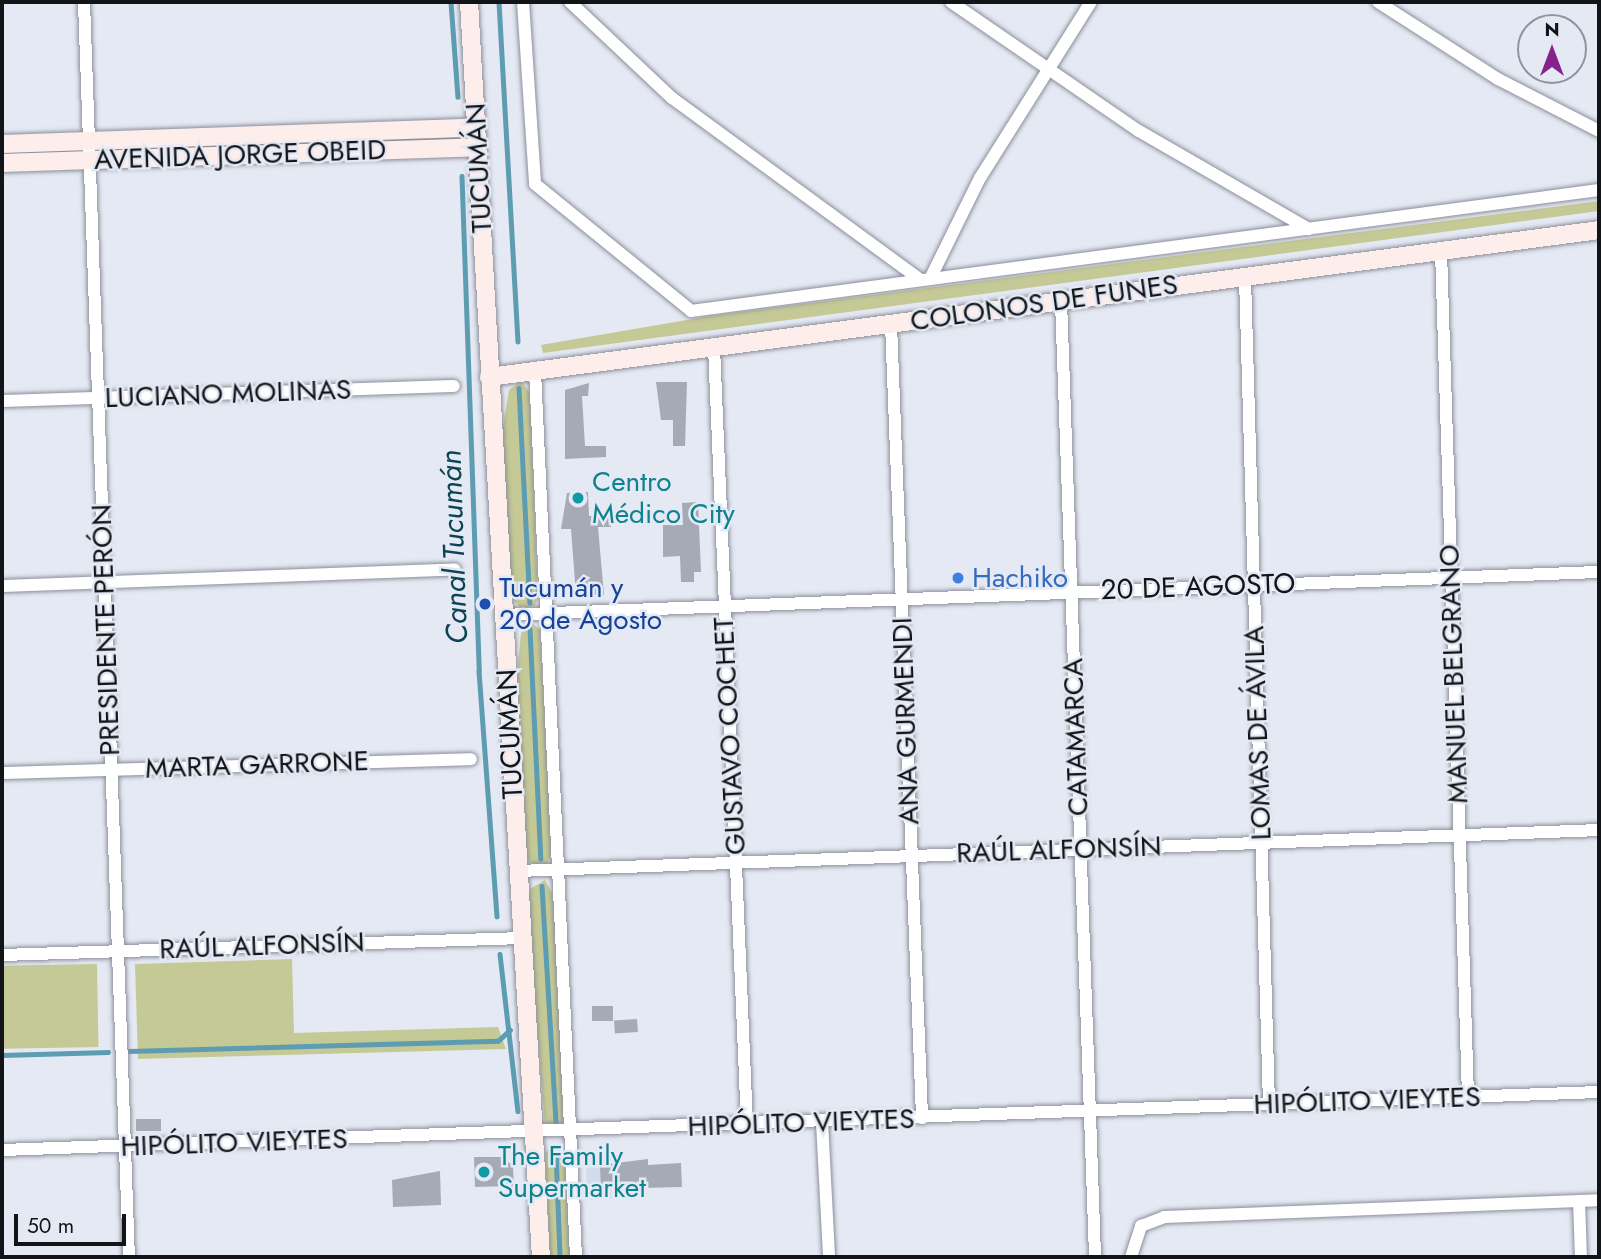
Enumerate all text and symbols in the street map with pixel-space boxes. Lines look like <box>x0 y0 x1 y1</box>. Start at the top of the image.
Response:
north arrow <box>1517 14 1587 84</box>
text: N <box>1544 16 1560 43</box>
street label: TUCUMÁN <box>459 102 499 234</box>
street label: AVENIDA JORGE OBEID <box>93 133 387 177</box>
street label: COLONOS DE FUNES <box>908 268 1180 338</box>
street label: LUCIANO MOLINAS <box>104 373 352 415</box>
water label: Canal Tucumán <box>433 449 475 645</box>
place label: Centro Médico City <box>592 465 735 531</box>
marker: Centro Médico City <box>570 490 586 506</box>
street label: PRESIDENTE PERÓN <box>85 504 127 756</box>
street label: MANUEL BELGRANO <box>1433 544 1475 804</box>
place label: Hachiko <box>972 561 1068 595</box>
street label: 20 DE AGOSTO <box>1100 567 1296 607</box>
marker: Hachiko <box>950 570 966 586</box>
place label: Tucumán y 20 de Agosto <box>499 571 662 637</box>
marker: Tucumán y 20 de Agosto <box>477 596 493 612</box>
street label: GUSTAVO COCHET <box>707 616 753 856</box>
street label: ANA GURMENDI <box>886 617 926 825</box>
street label: LOMAS DE ÁVILA <box>1237 625 1279 841</box>
street label: CATAMARCA <box>1056 657 1096 817</box>
street label: TUCUMÁN <box>490 668 530 800</box>
street label: MARTA GARRONE <box>145 744 369 786</box>
street label: RAÚL ALFONSÍN <box>956 830 1162 870</box>
street label: RAÚL ALFONSÍN <box>159 926 365 966</box>
street label: HIPÓLITO VIEYTES <box>1253 1080 1481 1122</box>
street label: HIPÓLITO VIEYTES <box>687 1102 915 1144</box>
street label: HIPÓLITO VIEYTES <box>120 1122 348 1164</box>
place label: The Family Supermarket <box>498 1139 646 1205</box>
marker: The Family Supermarket <box>476 1164 492 1180</box>
scale bar <box>18 1200 130 1244</box>
text: 50 m <box>27 1211 74 1241</box>

